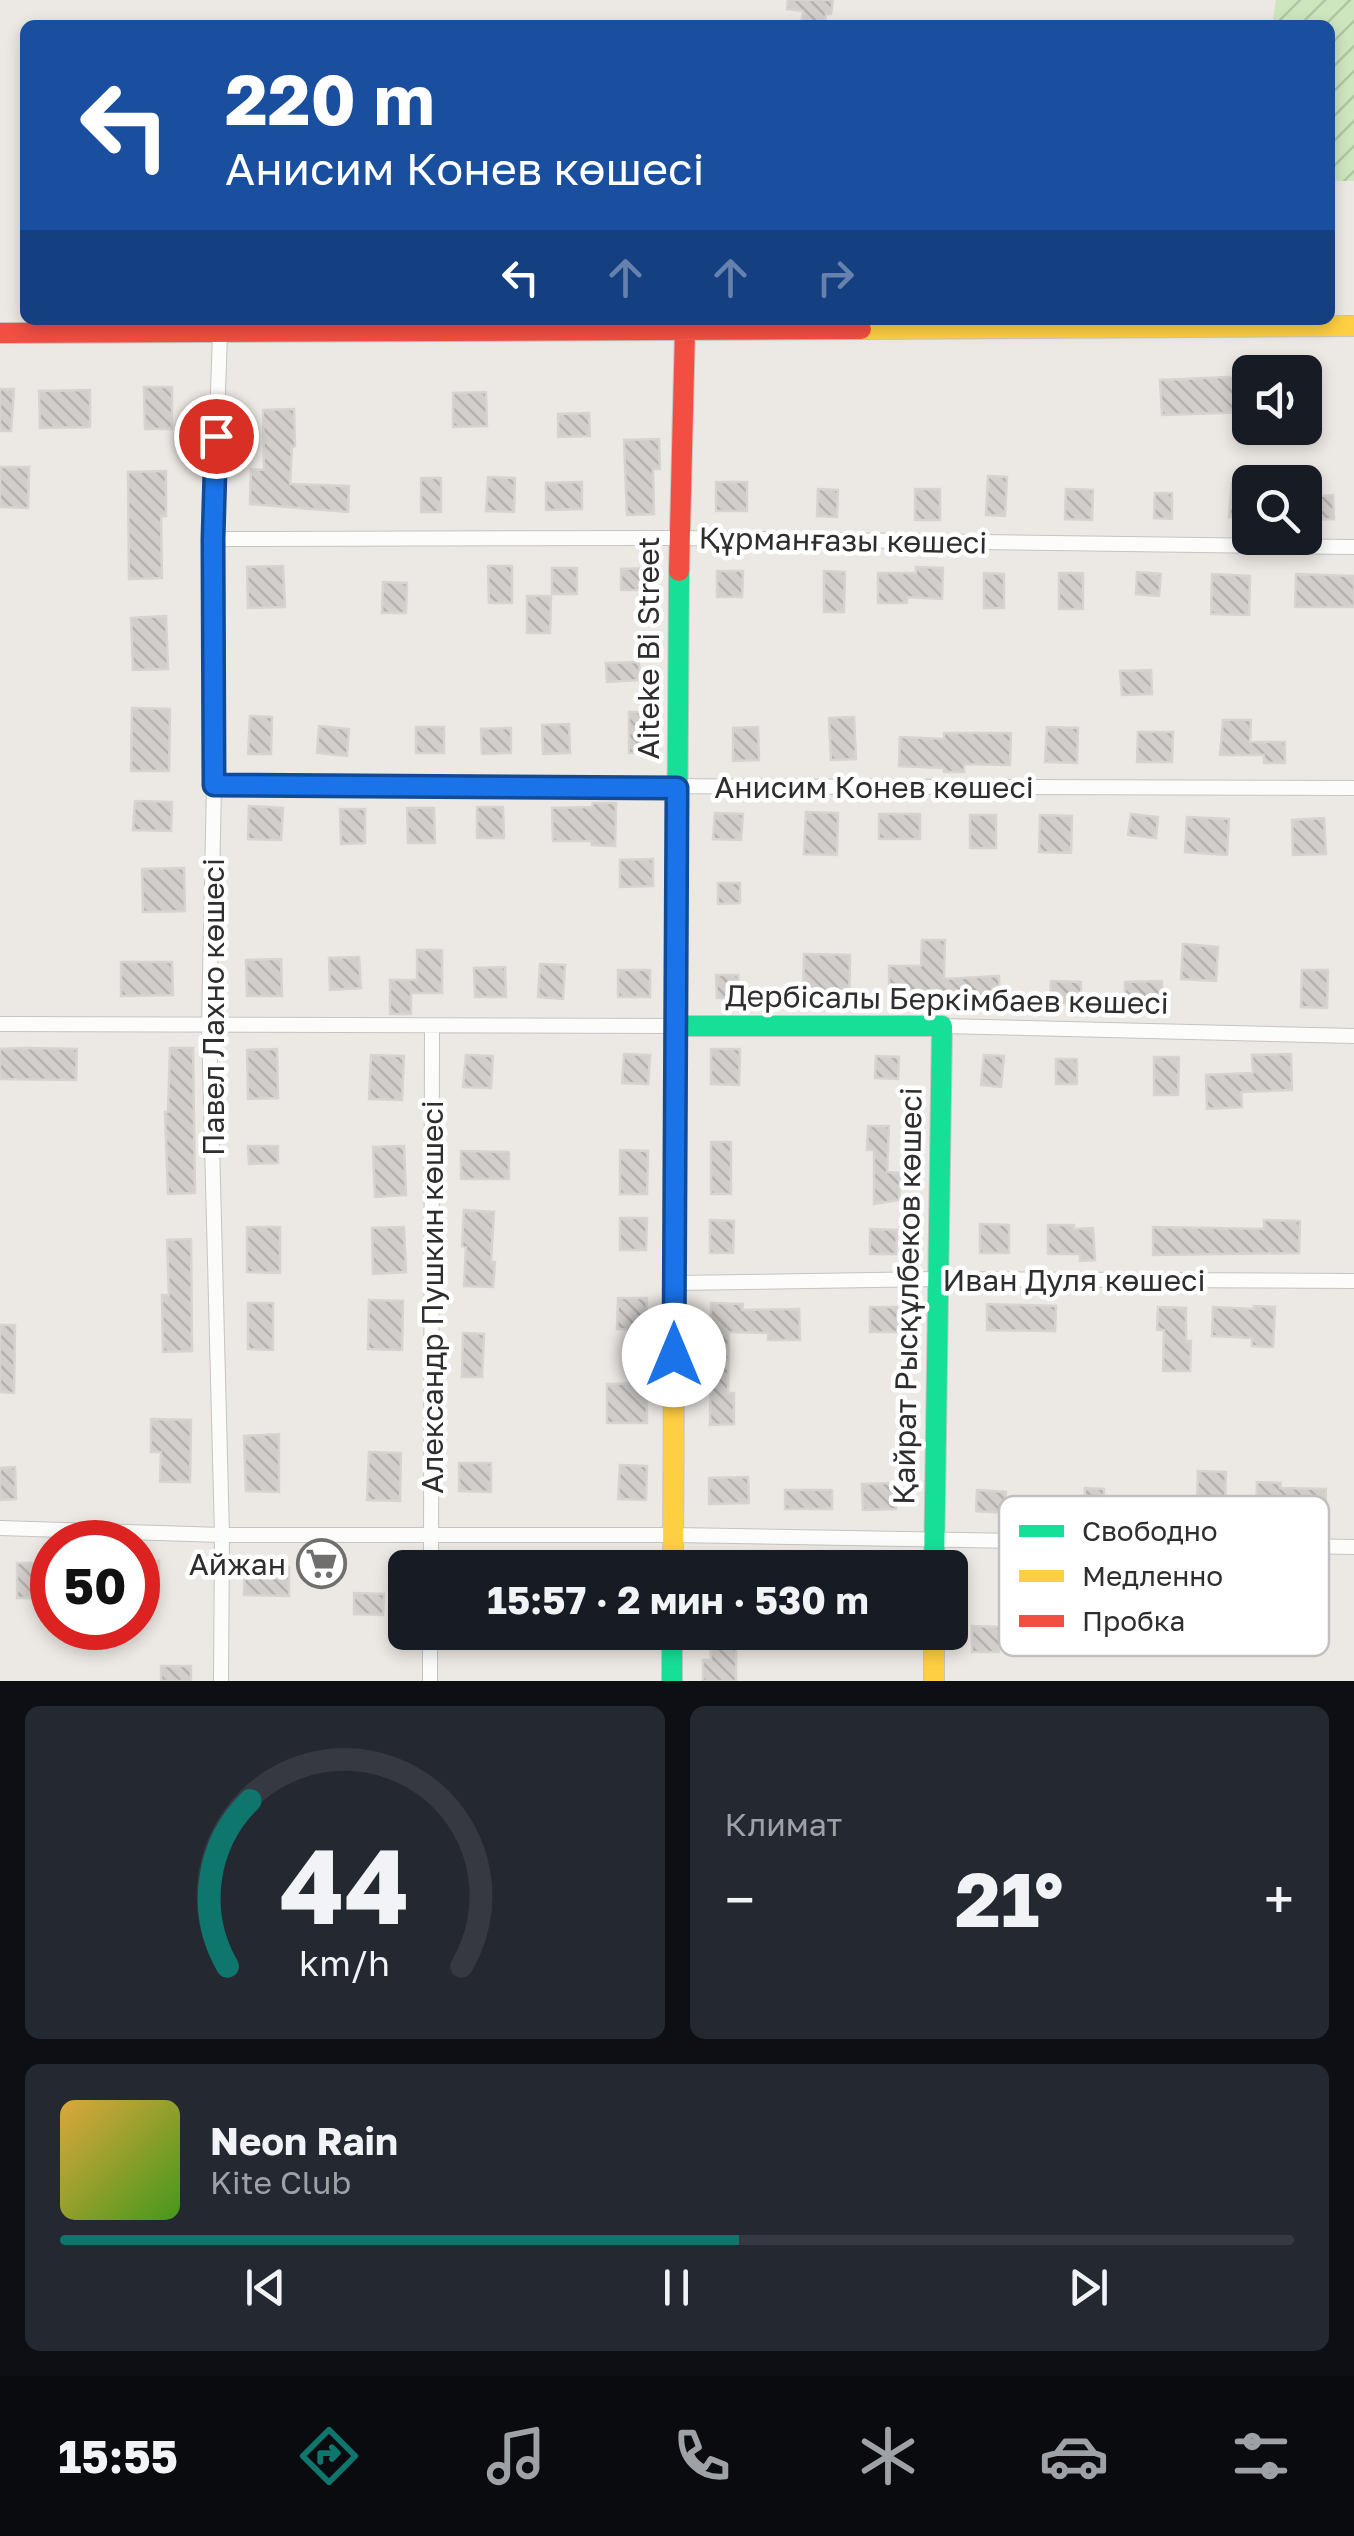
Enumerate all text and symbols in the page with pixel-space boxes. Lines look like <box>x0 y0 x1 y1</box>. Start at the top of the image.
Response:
text: 220 m <box>225 56 435 140</box>
icon: left <box>60 60 190 190</box>
text: Анисим Конев көшесі <box>225 141 705 195</box>
icon: left <box>493 250 548 305</box>
icon: ahead <box>598 250 653 305</box>
icon: ahead <box>703 250 758 305</box>
icon: right <box>808 250 863 305</box>
map controls <box>1232 355 1322 555</box>
button: sound <box>1232 355 1322 445</box>
pin <box>174 394 259 479</box>
icon: arrive <box>189 409 244 464</box>
button: search <box>1232 465 1322 555</box>
street label: Құрманғазы көшесі <box>698 519 988 561</box>
street label: Aiteke Bi Street <box>630 536 666 760</box>
street label: Анисим Конев көшесі <box>714 769 1034 805</box>
street label: Павел Лахно көшесі <box>195 858 231 1156</box>
street label: Дербісалы Беркімбаев көшесі <box>725 977 1169 1021</box>
street label: Қайрат Рысқұлбеков көшесі <box>885 1087 929 1505</box>
street label: Александр Пушкин көшесі <box>414 1100 450 1494</box>
street label: Иван Дуля көшесі <box>943 1262 1205 1298</box>
position arrow <box>622 1303 726 1407</box>
legend <box>999 1496 1329 1656</box>
text: Свободно <box>1082 1514 1218 1547</box>
speed limit sign: 50 <box>30 1520 160 1650</box>
supermarket icon: Айжан <box>295 1538 347 1590</box>
place label: Айжан <box>189 1546 286 1582</box>
text: Медленно <box>1082 1559 1223 1592</box>
text: 15:57 · 2 мин · 530 m <box>487 1577 869 1622</box>
text: Пробка <box>1082 1604 1185 1637</box>
text: Климат <box>725 1805 842 1843</box>
text: 44 <box>280 1822 410 1947</box>
text: 21° <box>955 1853 1064 1944</box>
text: − <box>725 1866 755 1932</box>
text: + <box>1264 1866 1294 1932</box>
text: km/h <box>299 1941 390 1984</box>
text: Neon Rain <box>210 2118 398 2163</box>
text: Kite Club <box>210 2163 351 2201</box>
icon: previous <box>238 2260 293 2315</box>
icon: pause <box>649 2260 704 2315</box>
icon: next <box>1061 2260 1116 2315</box>
icon: directions <box>294 2421 364 2491</box>
icon: music <box>481 2421 551 2491</box>
icon: phone <box>667 2421 737 2491</box>
icon: climate <box>853 2421 923 2491</box>
icon: car <box>1039 2421 1109 2491</box>
icon: filters <box>1226 2421 1296 2491</box>
text: 15:55 <box>58 2429 178 2483</box>

